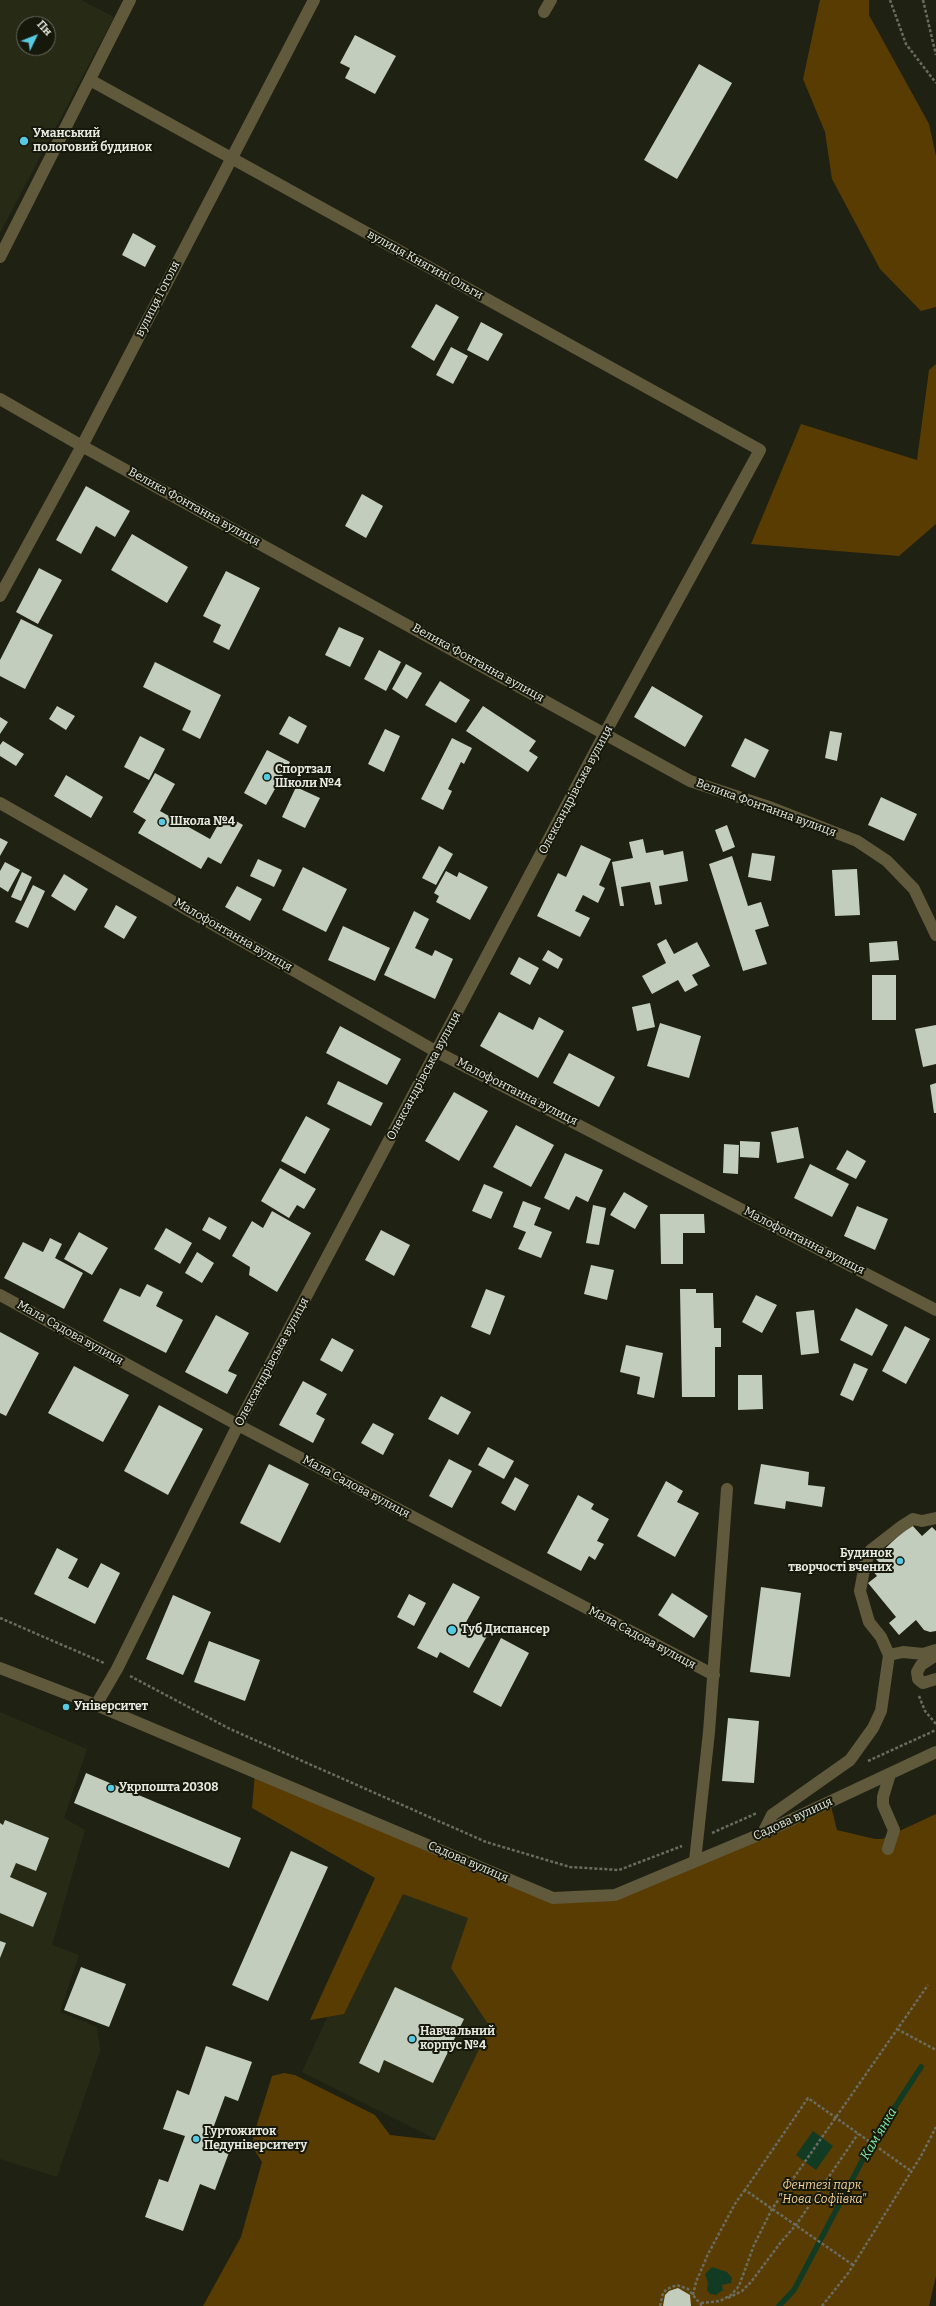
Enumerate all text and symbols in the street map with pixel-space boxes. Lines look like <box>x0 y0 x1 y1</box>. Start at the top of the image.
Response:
north arrow <box>16 16 56 56</box>
text: Пн <box>34 18 55 38</box>
place label: Уманський пологовий будинок <box>33 127 152 155</box>
marker: Уманський пологовий будинок <box>18 135 30 147</box>
street label: вулиця Княгині Ольги <box>365 227 485 303</box>
street label: вулиця Гоголя <box>133 259 183 339</box>
street label: Велика Фонтанна вулиця <box>126 465 262 549</box>
street label: Велика Фонтанна вулиця <box>410 621 546 705</box>
street label: Олександрівська вулиця <box>536 723 616 857</box>
place label: Спортзал Школи №4 <box>275 763 342 791</box>
marker: Спортзал Школи №4 <box>262 772 272 782</box>
street label: Велика Фонтанна вулиця <box>694 776 838 840</box>
place label: Школа №4 <box>170 815 235 829</box>
marker: Школа №4 <box>157 817 167 827</box>
street label: Малофонтанна вулиця <box>171 895 295 975</box>
street label: Олександрівська вулиця <box>384 1009 464 1143</box>
street label: Малофонтанна вулиця <box>454 1055 580 1129</box>
street label: Малофонтанна вулиця <box>741 1204 867 1278</box>
street label: Олександрівська вулиця <box>232 1295 312 1429</box>
street label: Мала Садова вулиця <box>14 1298 126 1368</box>
street label: Мала Садова вулиця <box>300 1453 412 1521</box>
place label: Будинок творчості вчених <box>788 1547 892 1575</box>
marker: Будинок творчості вчених <box>895 1556 905 1566</box>
street label: Мала Садова вулиця <box>586 1604 698 1672</box>
place label: Туб Диспансер <box>461 1623 550 1637</box>
marker: Туб Диспансер <box>446 1624 458 1636</box>
place label: Університет <box>74 1700 148 1714</box>
marker: Університет <box>61 1702 71 1712</box>
place label: Укрпошта 20308 <box>119 1781 219 1795</box>
marker: Укрпошта 20308 <box>106 1783 116 1793</box>
street label: Садова вулиця <box>751 1794 835 1844</box>
street label: Садова вулиця <box>426 1839 510 1885</box>
place label: Навчальний корпус №4 <box>420 2025 495 2053</box>
marker: Навчальний корпус №4 <box>407 2034 417 2044</box>
water label: Кам'янка <box>857 2105 901 2163</box>
place label: Гуртожиток Педуніверситету <box>204 2125 307 2153</box>
marker: Гуртожиток Педуніверситету <box>191 2134 201 2144</box>
park label: Фентезі парк "Нова Софіївка" <box>778 2179 866 2207</box>

